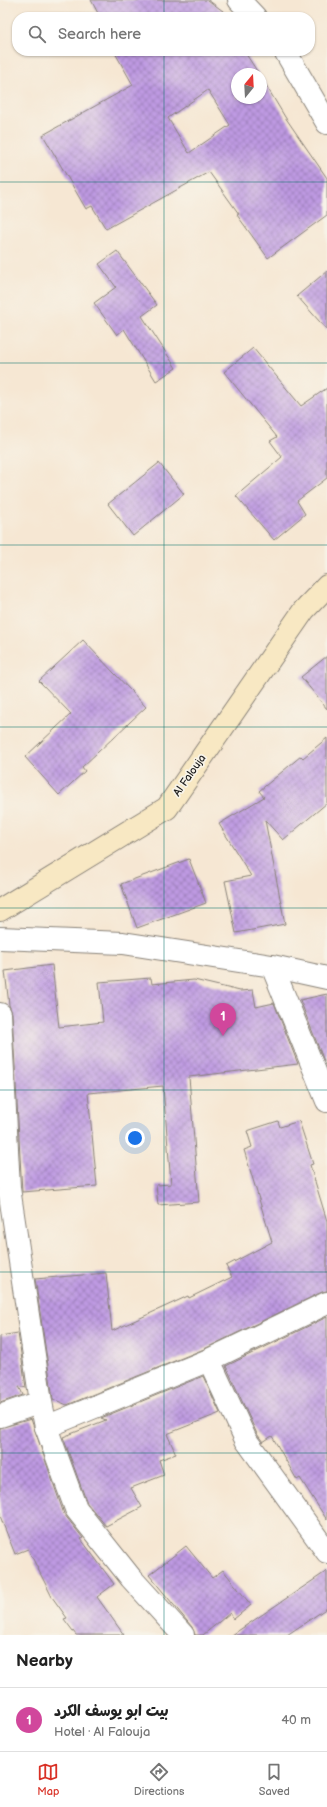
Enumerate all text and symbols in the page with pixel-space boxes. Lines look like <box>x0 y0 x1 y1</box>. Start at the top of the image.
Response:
search box <box>12 12 315 56</box>
icon: search <box>26 23 48 45</box>
text: Search here <box>58 25 141 44</box>
north arrow <box>231 68 267 104</box>
street label: Al Falouja <box>170 752 209 799</box>
pin: 1 <box>210 1003 236 1036</box>
your location <box>125 1128 145 1148</box>
text: Nearby <box>16 1651 73 1671</box>
text: بيت ابو يوسف الكرد <box>54 1702 169 1721</box>
text: 1 <box>26 1712 32 1728</box>
text: 40 m <box>281 1712 311 1728</box>
text: Hotel · Al Falouja <box>54 1724 150 1740</box>
tab: Map <box>37 1761 59 1798</box>
tab: Directions <box>134 1761 184 1798</box>
tab: Saved <box>259 1761 290 1798</box>

